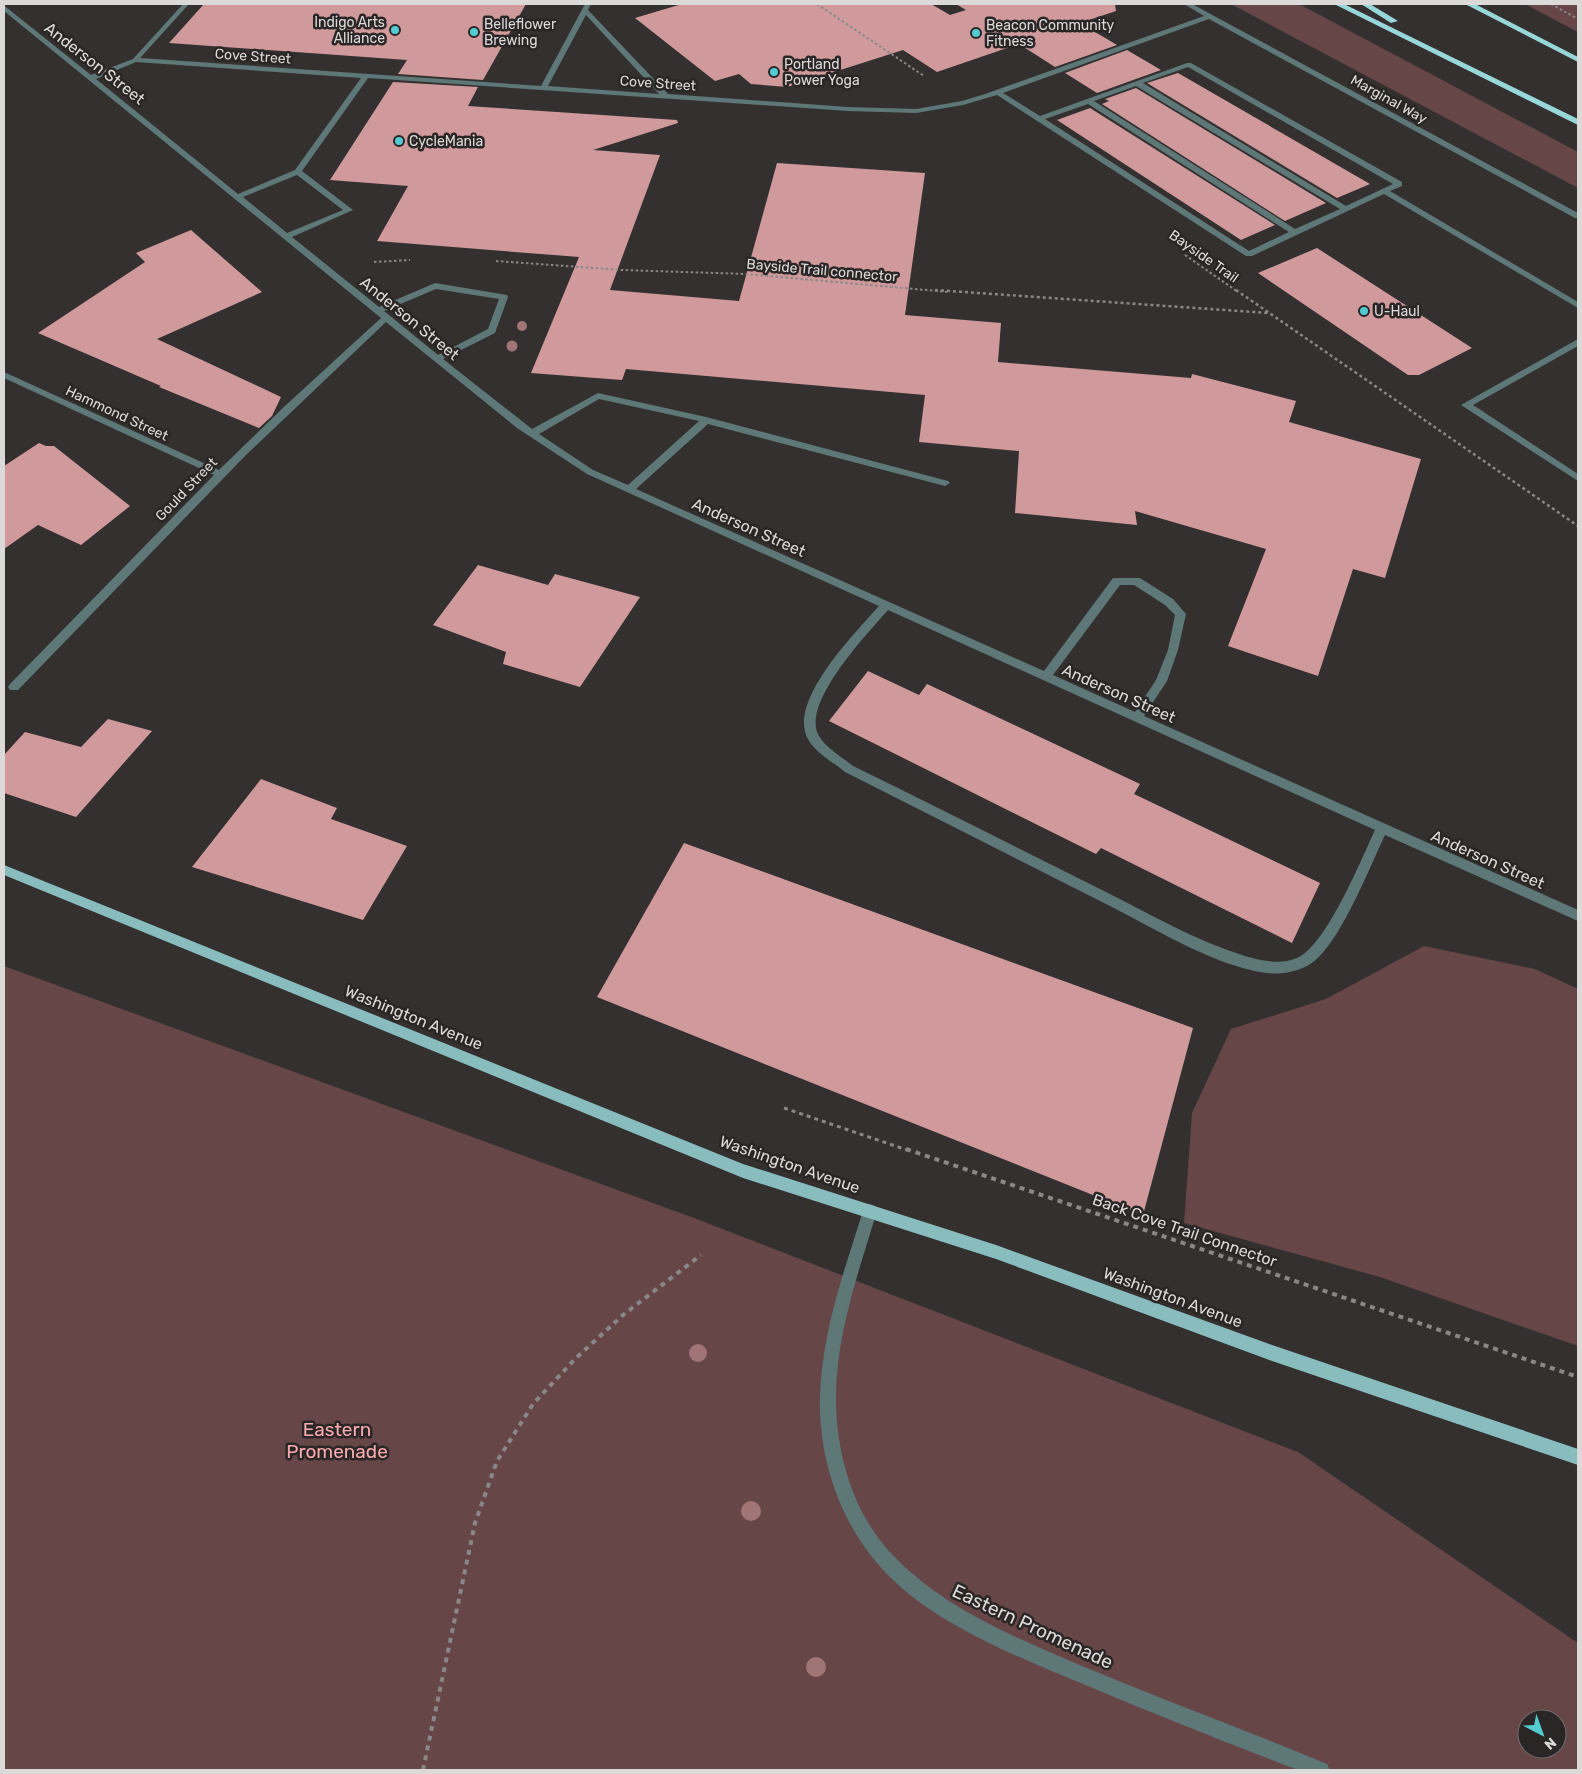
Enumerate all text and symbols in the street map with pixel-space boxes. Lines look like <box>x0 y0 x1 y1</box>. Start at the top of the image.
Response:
place label: Indigo Arts Alliance <box>314 14 385 47</box>
place label: Belleflower Brewing <box>484 16 557 49</box>
place label: Beacon Community Fitness <box>986 17 1115 50</box>
street label: Anderson Street <box>41 18 149 108</box>
marker: Indigo Arts Alliance <box>389 24 401 36</box>
marker: Belleflower Brewing <box>468 26 480 38</box>
marker: Beacon Community Fitness <box>970 27 982 39</box>
street label: Cove Street <box>214 45 292 68</box>
place label: Portland Power Yoga <box>784 56 860 89</box>
marker: Portland Power Yoga <box>768 66 780 78</box>
street label: Marginal Way <box>1348 71 1430 128</box>
street label: Cove Street <box>619 72 697 95</box>
place label: CycleMania <box>409 133 483 150</box>
marker: CycleMania <box>393 135 405 147</box>
street label: Bayside Trail <box>1166 226 1242 287</box>
street label: Bayside Trail connector <box>746 255 899 286</box>
street label: Anderson Street <box>356 273 463 364</box>
place label: U-Haul <box>1374 303 1420 320</box>
marker: U-Haul <box>1358 305 1370 317</box>
street label: Hammond Street <box>63 382 171 445</box>
street label: Gould Street <box>152 454 221 525</box>
street label: Anderson Street <box>689 494 808 561</box>
street label: Anderson Street <box>1059 660 1178 727</box>
street label: Anderson Street <box>1428 826 1547 893</box>
street label: Washington Avenue <box>342 981 486 1054</box>
street label: Washington Avenue <box>717 1132 862 1197</box>
street label: Back Cove Trail Connector <box>1090 1190 1280 1271</box>
street label: Washington Avenue <box>1101 1263 1245 1332</box>
park label: Eastern Promenade <box>286 1418 388 1463</box>
street label: Eastern Promenade <box>949 1579 1117 1674</box>
north arrow <box>1517 1709 1567 1759</box>
text: N <box>1541 1734 1560 1753</box>

